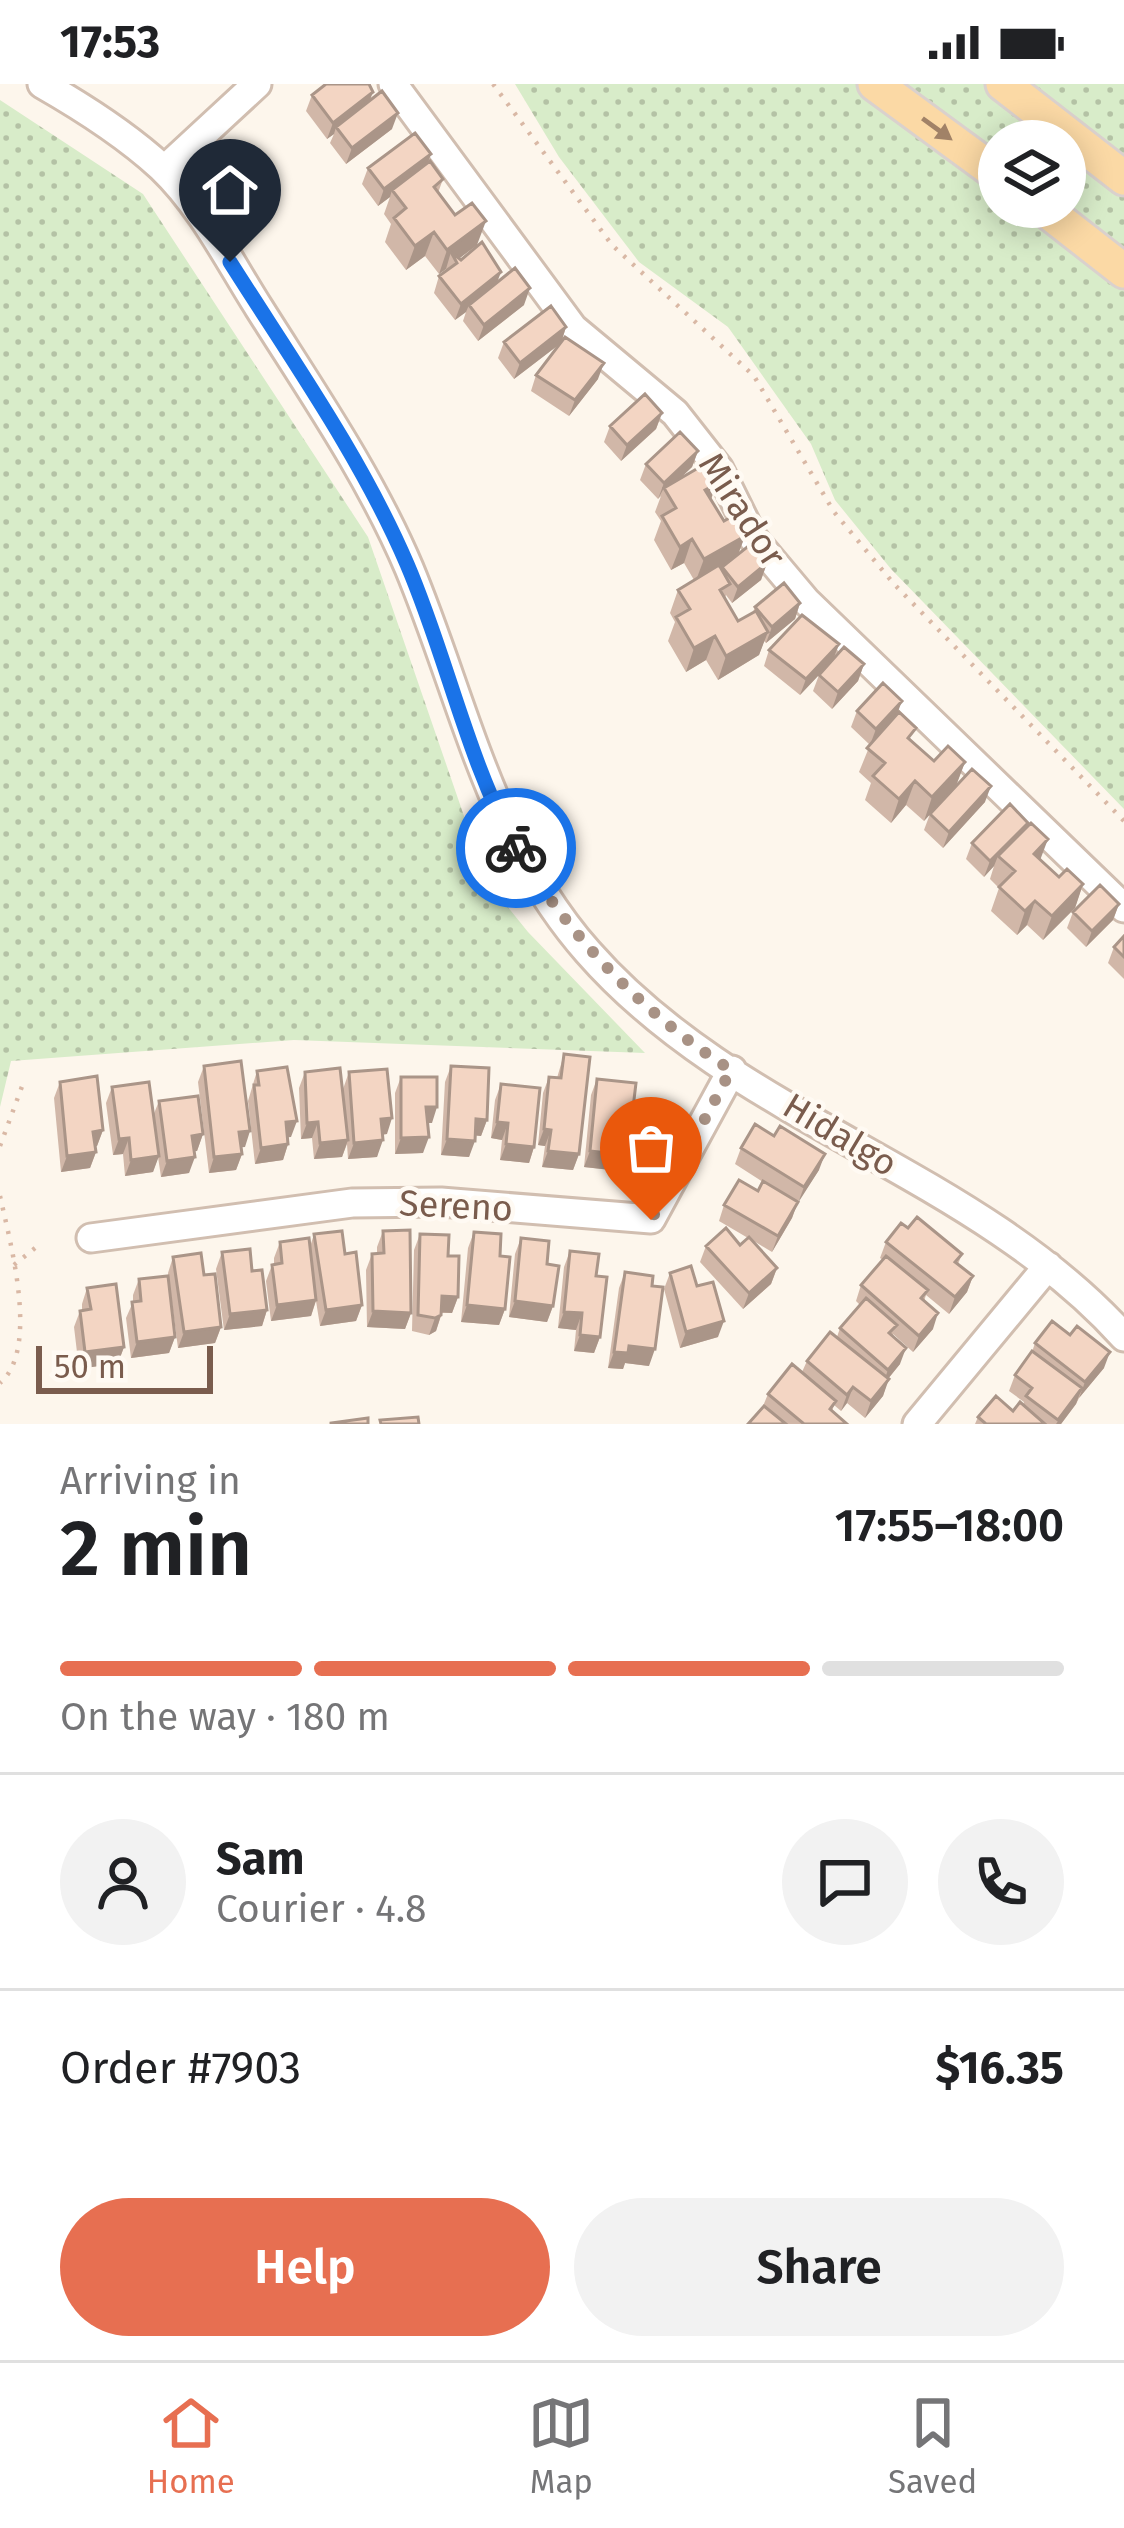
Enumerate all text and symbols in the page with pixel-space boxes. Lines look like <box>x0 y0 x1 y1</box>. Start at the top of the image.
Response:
text: 17:53 <box>60 15 160 69</box>
one-way arrow <box>921 117 953 140</box>
map controls <box>978 120 1086 228</box>
button: layers <box>978 120 1086 228</box>
pin <box>179 139 281 262</box>
icon: home <box>197 157 263 223</box>
street label: Mirador <box>689 445 795 575</box>
courier <box>456 788 576 908</box>
icon: bike <box>483 815 549 881</box>
street label: Hidalgo <box>775 1084 905 1186</box>
pin <box>600 1097 702 1220</box>
icon: bag <box>618 1115 684 1181</box>
street label: Sereno <box>398 1181 514 1231</box>
scale bar <box>36 1340 213 1393</box>
text: 50 m <box>54 1347 126 1387</box>
text: Arriving in <box>60 1458 241 1504</box>
text: 17:55–18:00 <box>835 1499 1064 1553</box>
text: 2 min <box>60 1502 252 1596</box>
text: On the way · 180 m <box>60 1694 390 1740</box>
button: person <box>60 1819 186 1945</box>
button: chat <box>782 1819 908 1945</box>
button: phone <box>938 1819 1064 1945</box>
text: Sam <box>216 1832 304 1886</box>
text: Courier · 4.8 <box>216 1886 427 1932</box>
text: Order #7903 <box>60 2041 301 2095</box>
text: $16.35 <box>936 2041 1064 2095</box>
button: Help <box>60 2198 550 2336</box>
button: Share <box>574 2198 1064 2336</box>
tab: Home <box>147 2390 235 2502</box>
tab: Map <box>528 2390 594 2502</box>
tab: Saved <box>888 2390 977 2502</box>

